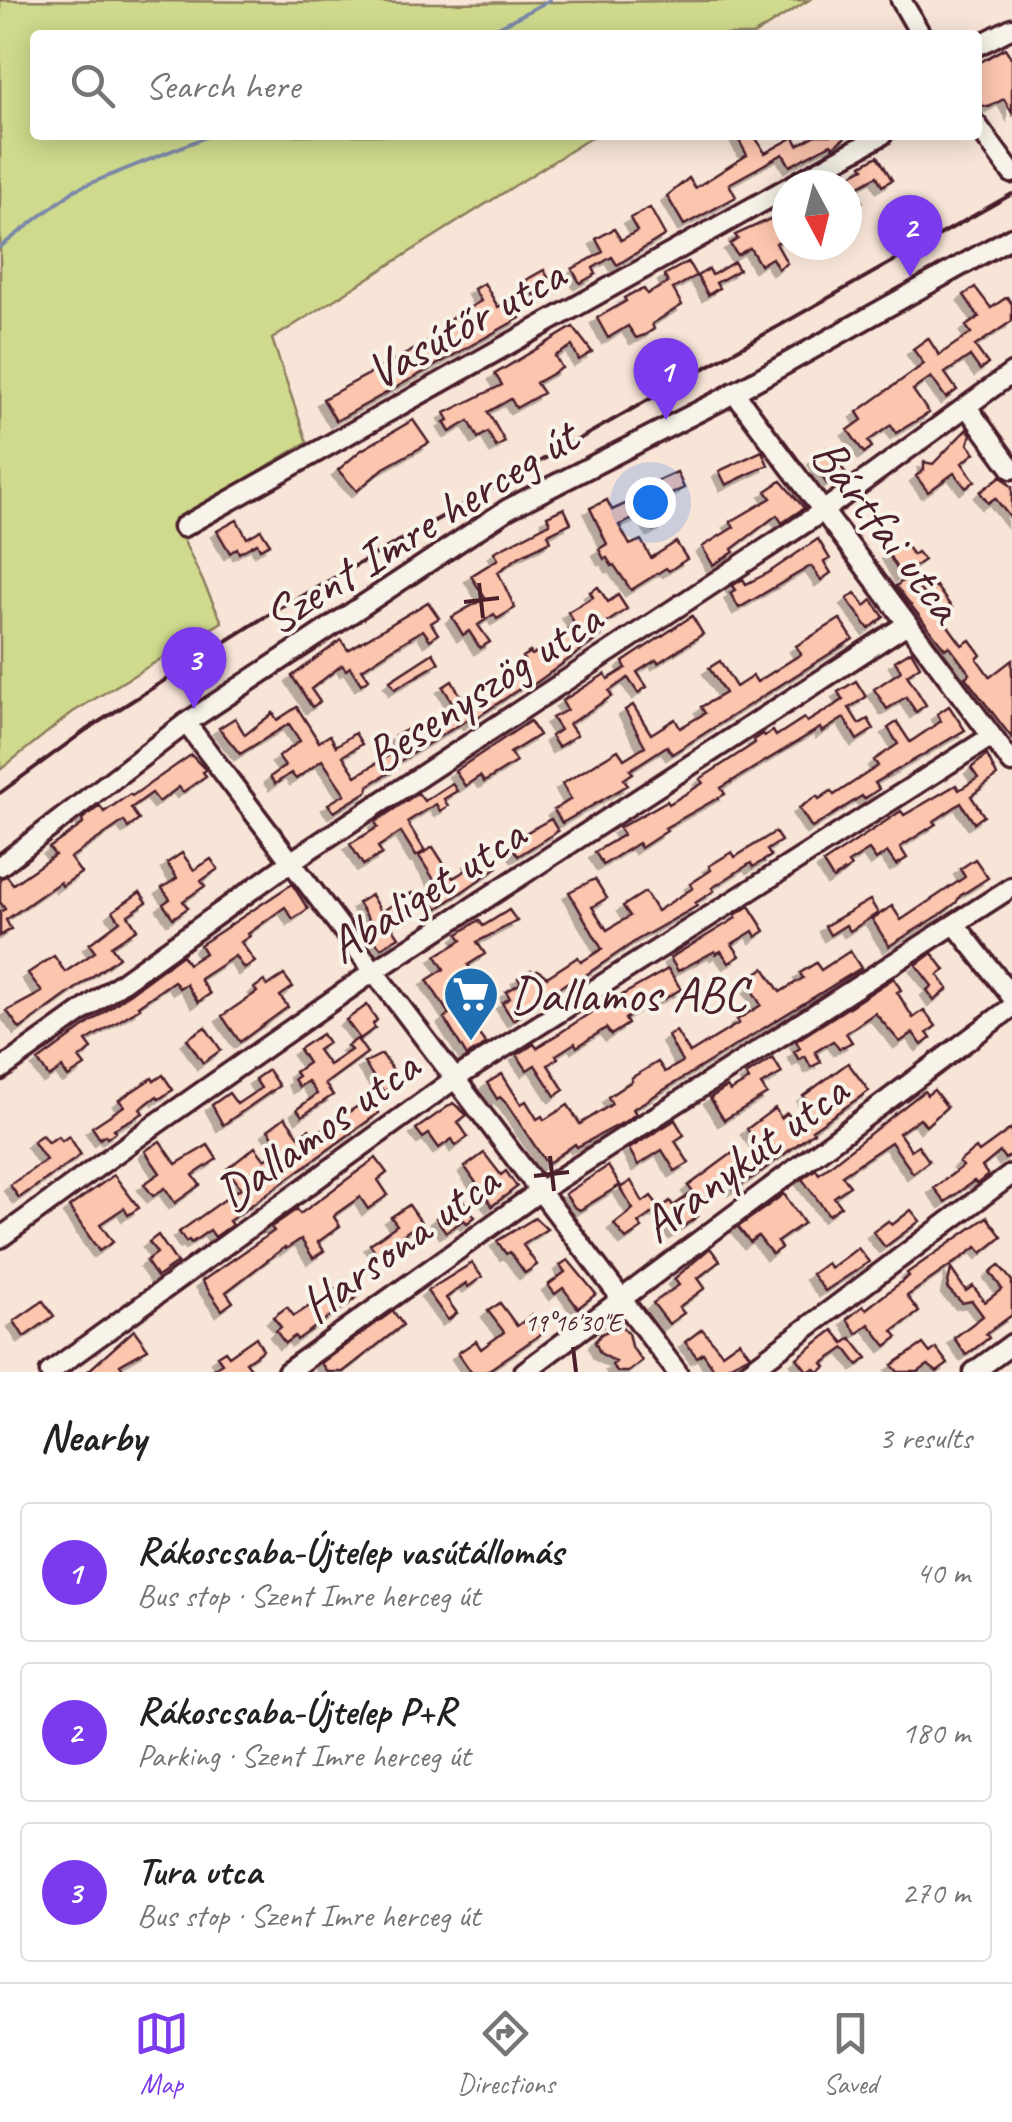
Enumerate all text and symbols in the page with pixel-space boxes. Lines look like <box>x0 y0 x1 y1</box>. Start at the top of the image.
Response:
search box <box>30 30 982 140</box>
icon: search <box>65 58 120 113</box>
text: Search here <box>145 62 300 109</box>
north arrow <box>772 170 862 260</box>
pin: 2 <box>878 194 942 277</box>
street label: Vasútőr utca <box>355 241 578 403</box>
pin: 1 <box>634 338 698 420</box>
street label: Szent Imre herceg út <box>251 403 592 649</box>
street label: Bártfai utca <box>797 425 979 637</box>
your location <box>625 477 676 528</box>
street label: Besenyszög utca <box>353 586 615 787</box>
pin: 3 <box>162 626 226 709</box>
street label: Abaliget utca <box>316 801 539 977</box>
place label: Dallamos ABC <box>510 963 753 1026</box>
supermarket icon: Dallamos ABC <box>441 964 501 1043</box>
street label: Dallamos utca <box>203 1033 433 1225</box>
street label: Aranykút utca <box>628 1058 862 1256</box>
street label: Harsona utca <box>287 1148 513 1336</box>
text: 19°16'30"E <box>525 1307 624 1339</box>
text: Nearby <box>40 1411 146 1464</box>
text: 3 results <box>878 1417 972 1458</box>
text: Rákoscsaba-Újtelep vasútállomás <box>137 1528 563 1575</box>
text: 1 <box>67 1552 82 1593</box>
text: 40 m <box>916 1552 970 1593</box>
text: Bus stop · Szent Imre herceg út <box>137 1575 480 1616</box>
text: Rákoscsaba-Újtelep P+R <box>137 1688 455 1735</box>
text: 2 <box>67 1712 82 1753</box>
text: 180 m <box>901 1712 970 1753</box>
text: Parking · Szent Imre herceg út <box>137 1735 470 1776</box>
text: Tura utca <box>137 1848 262 1895</box>
text: 3 <box>67 1872 82 1913</box>
text: 270 m <box>901 1872 970 1913</box>
text: Bus stop · Szent Imre herceg út <box>137 1895 480 1936</box>
tab: Map <box>134 2006 189 2101</box>
tab: Directions <box>457 2006 555 2101</box>
tab: Saved <box>823 2006 878 2101</box>

